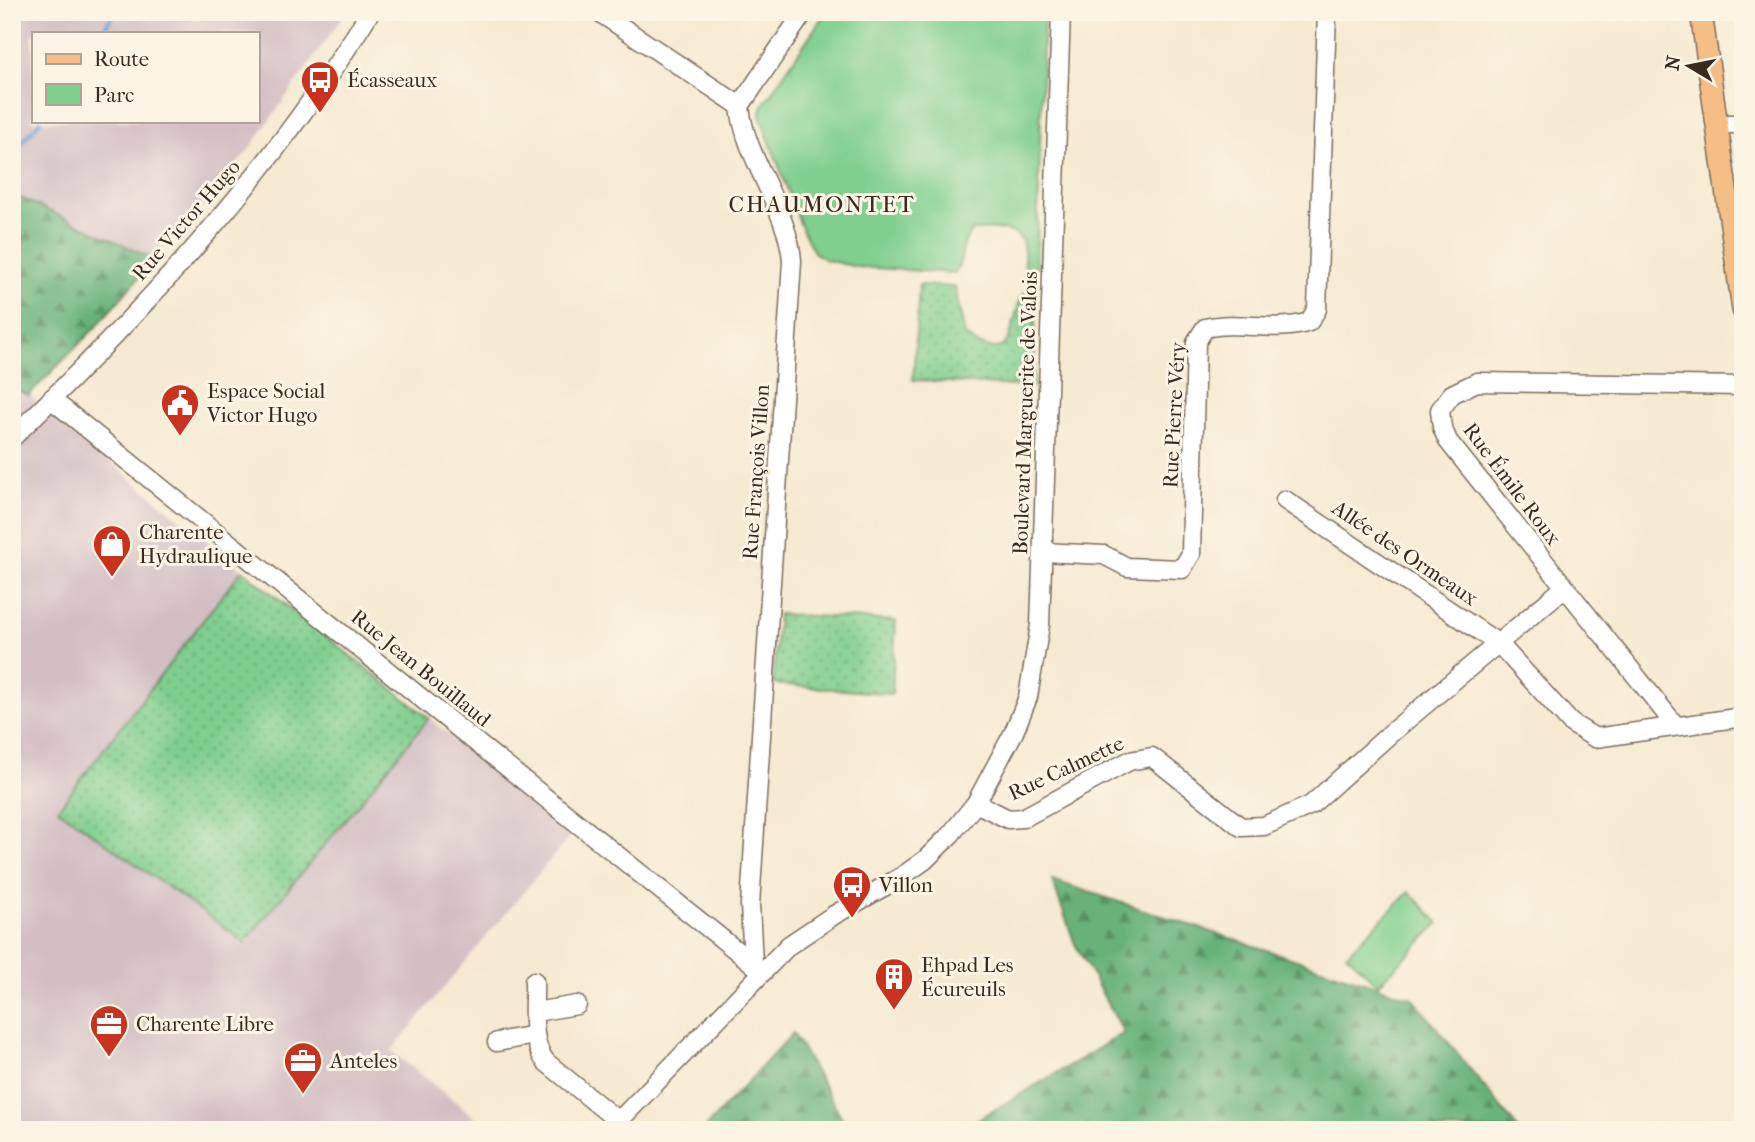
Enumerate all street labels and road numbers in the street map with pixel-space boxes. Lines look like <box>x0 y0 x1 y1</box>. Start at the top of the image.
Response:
street label: Rue Victor Hugo <box>127 155 245 285</box>
street label: Boulevard Marguerite de Valois <box>1008 270 1042 555</box>
street label: Rue Pierre Véry <box>1158 341 1190 489</box>
street label: Rue François Villon <box>738 383 774 561</box>
street label: Rue Émile Roux <box>1458 418 1566 550</box>
street label: Allée des Ormeaux <box>1327 495 1482 611</box>
street label: Rue Jean Bouillaud <box>346 604 496 732</box>
street label: Rue Calmette <box>1005 731 1127 805</box>

